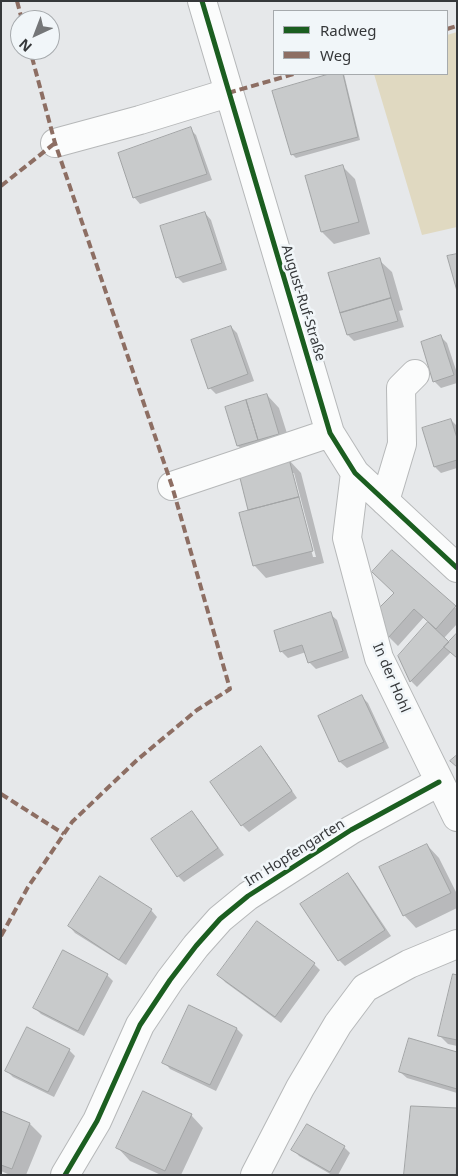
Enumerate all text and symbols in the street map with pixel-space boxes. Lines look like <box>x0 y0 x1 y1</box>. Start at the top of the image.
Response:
north arrow <box>10 10 60 60</box>
legend <box>273 10 448 75</box>
text: Radweg <box>320 20 376 40</box>
text: N <box>14 35 36 56</box>
text: Weg <box>320 45 351 65</box>
street label: August-Ruf-Straße <box>277 243 329 363</box>
street label: In der Hohl <box>369 641 413 715</box>
street label: Im Hopfengarten <box>242 816 348 890</box>

